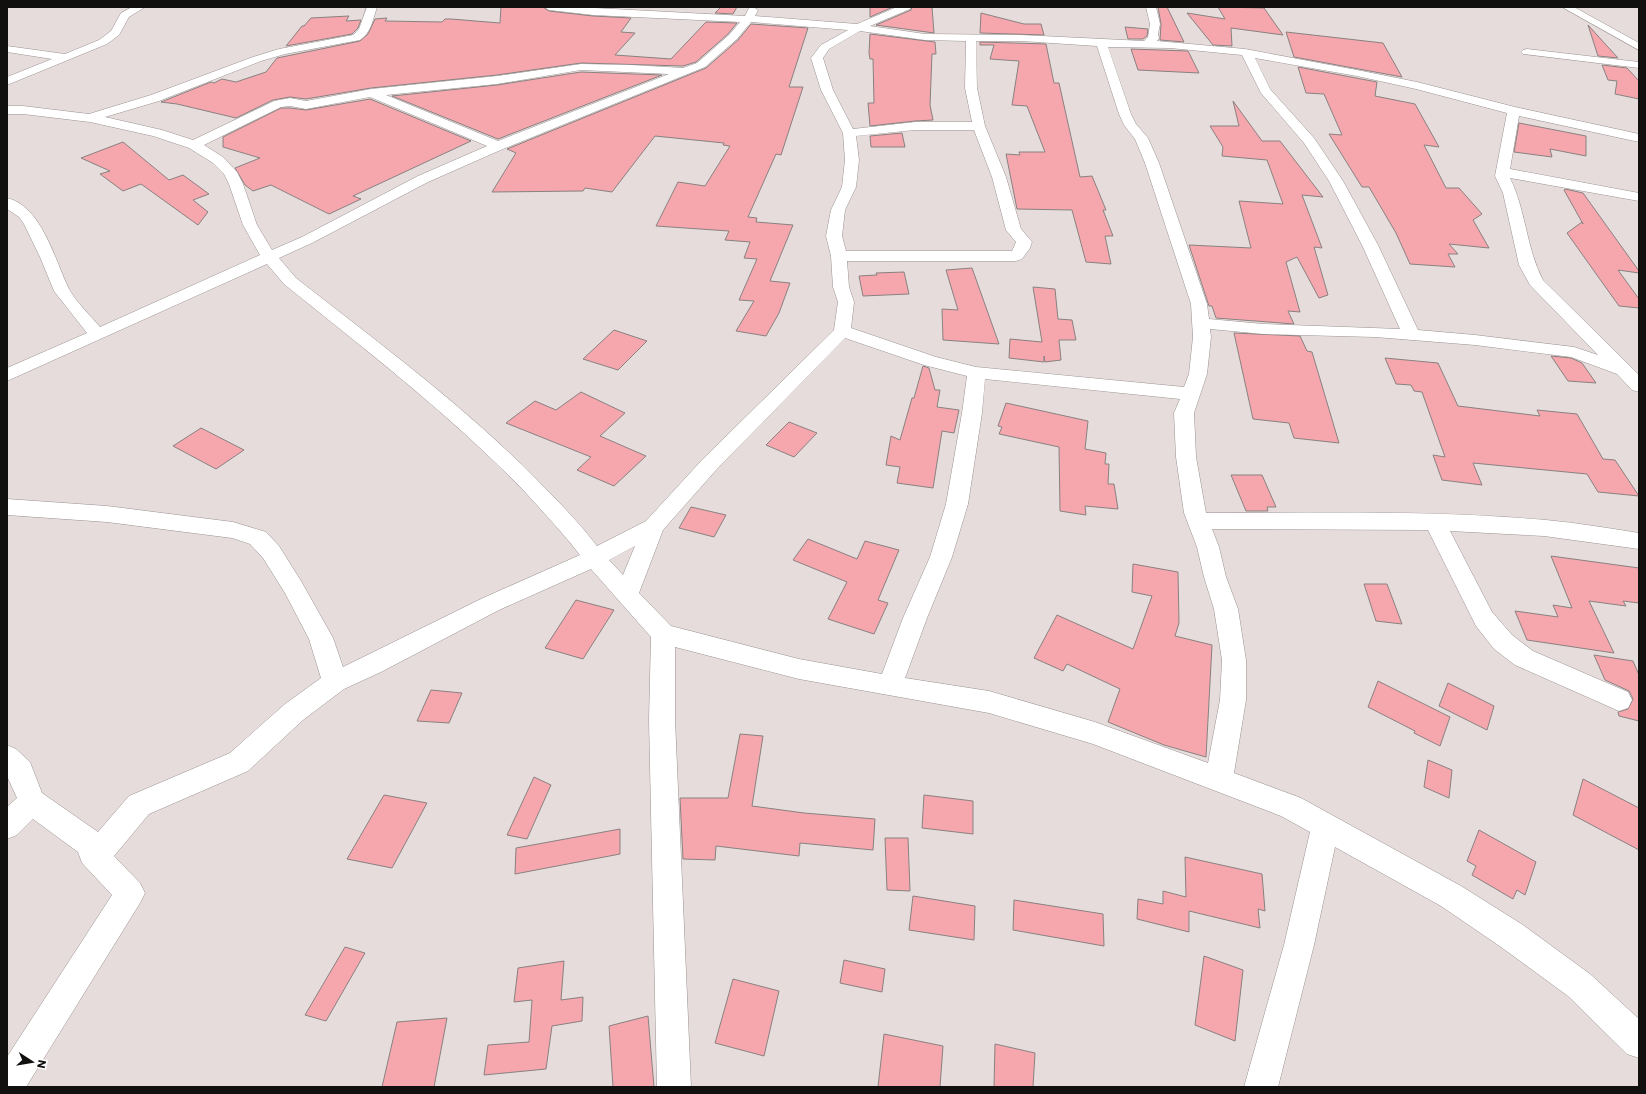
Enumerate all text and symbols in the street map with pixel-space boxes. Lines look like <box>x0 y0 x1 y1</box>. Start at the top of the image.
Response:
north arrow <box>12 1042 52 1082</box>
text: N <box>33 1058 50 1070</box>

